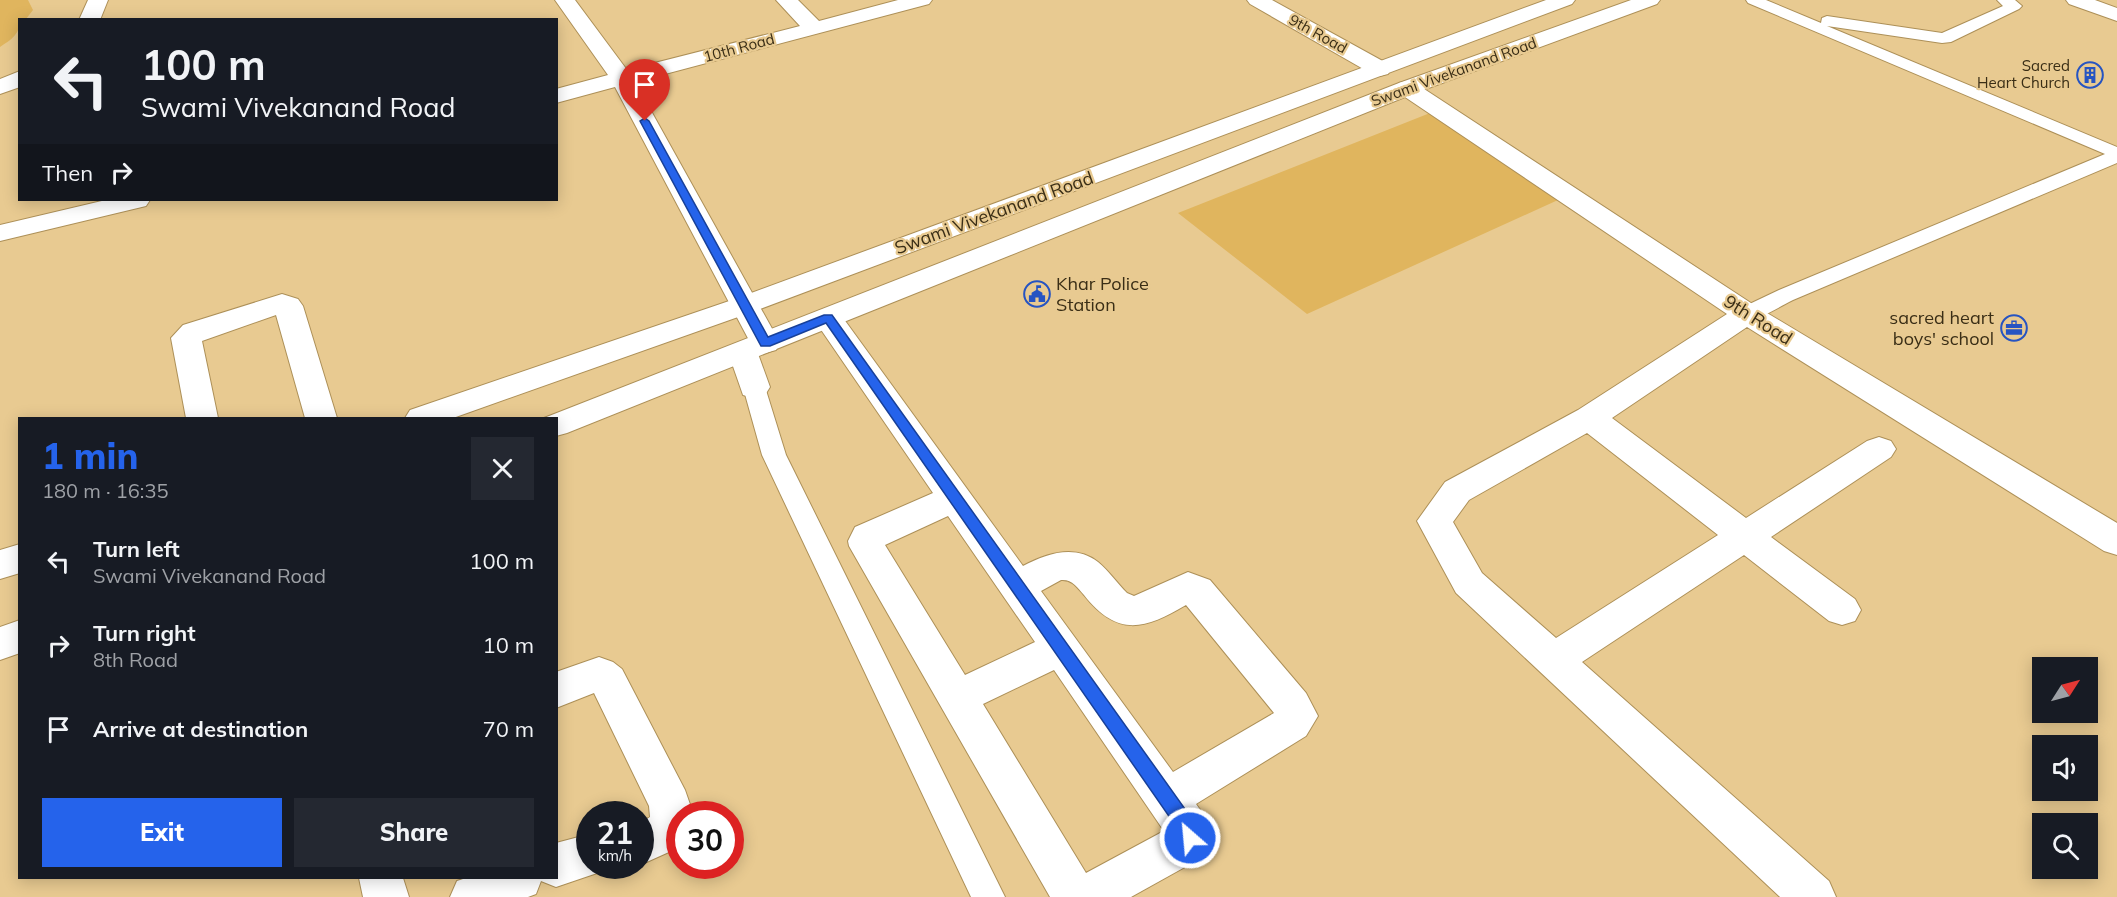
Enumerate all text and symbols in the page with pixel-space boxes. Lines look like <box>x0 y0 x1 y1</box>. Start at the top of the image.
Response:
street label: 9th Road <box>1286 10 1351 57</box>
street label: 10th Road <box>701 29 776 66</box>
street label: Swami Vivekanand Road <box>1368 33 1539 110</box>
text: 100 m <box>141 38 266 91</box>
icon: left <box>42 42 120 120</box>
place label: Sacred Heart Church <box>1977 56 2070 92</box>
pin <box>619 59 670 121</box>
building icon: Sacred Heart Church <box>2075 60 2105 90</box>
icon: arrive <box>628 68 661 101</box>
text: Swami Vivekanand Road <box>141 90 456 124</box>
icon: right <box>105 156 138 189</box>
text: Then <box>42 159 93 187</box>
street label: Swami Vivekanand Road <box>891 166 1096 259</box>
place label: Khar Police Station <box>1056 272 1149 316</box>
public building icon: Khar Police Station <box>1022 279 1052 309</box>
street label: 9th Road <box>1720 290 1797 350</box>
place label: sacred heart boys' school <box>1889 306 1994 350</box>
office icon: sacred heart boys' school <box>1999 313 2029 343</box>
text: 1 min <box>42 433 138 478</box>
button: close <box>471 437 534 500</box>
text: 180 m · 16:35 <box>42 478 168 503</box>
text: Turn left <box>93 535 180 563</box>
icon: left <box>42 545 75 578</box>
text: 100 m <box>469 547 534 575</box>
text: Swami Vivekanand Road <box>93 563 326 588</box>
text: Turn right <box>93 619 196 647</box>
icon: right <box>42 629 75 662</box>
text: 10 m <box>483 631 534 659</box>
text: 8th Road <box>93 647 178 672</box>
north arrow <box>2032 657 2098 723</box>
map controls <box>2032 657 2098 879</box>
icon: arrive <box>42 713 75 746</box>
text: Arrive at destination <box>93 715 308 743</box>
text: 70 m <box>483 715 534 743</box>
button: sound <box>2032 735 2098 801</box>
button: Exit <box>42 798 282 867</box>
button: Share <box>294 798 534 867</box>
speed limit sign: 30 <box>666 801 744 879</box>
position arrow <box>1158 806 1222 870</box>
button: search <box>2032 813 2098 879</box>
text: 21 <box>597 814 633 852</box>
text: km/h <box>598 846 632 865</box>

